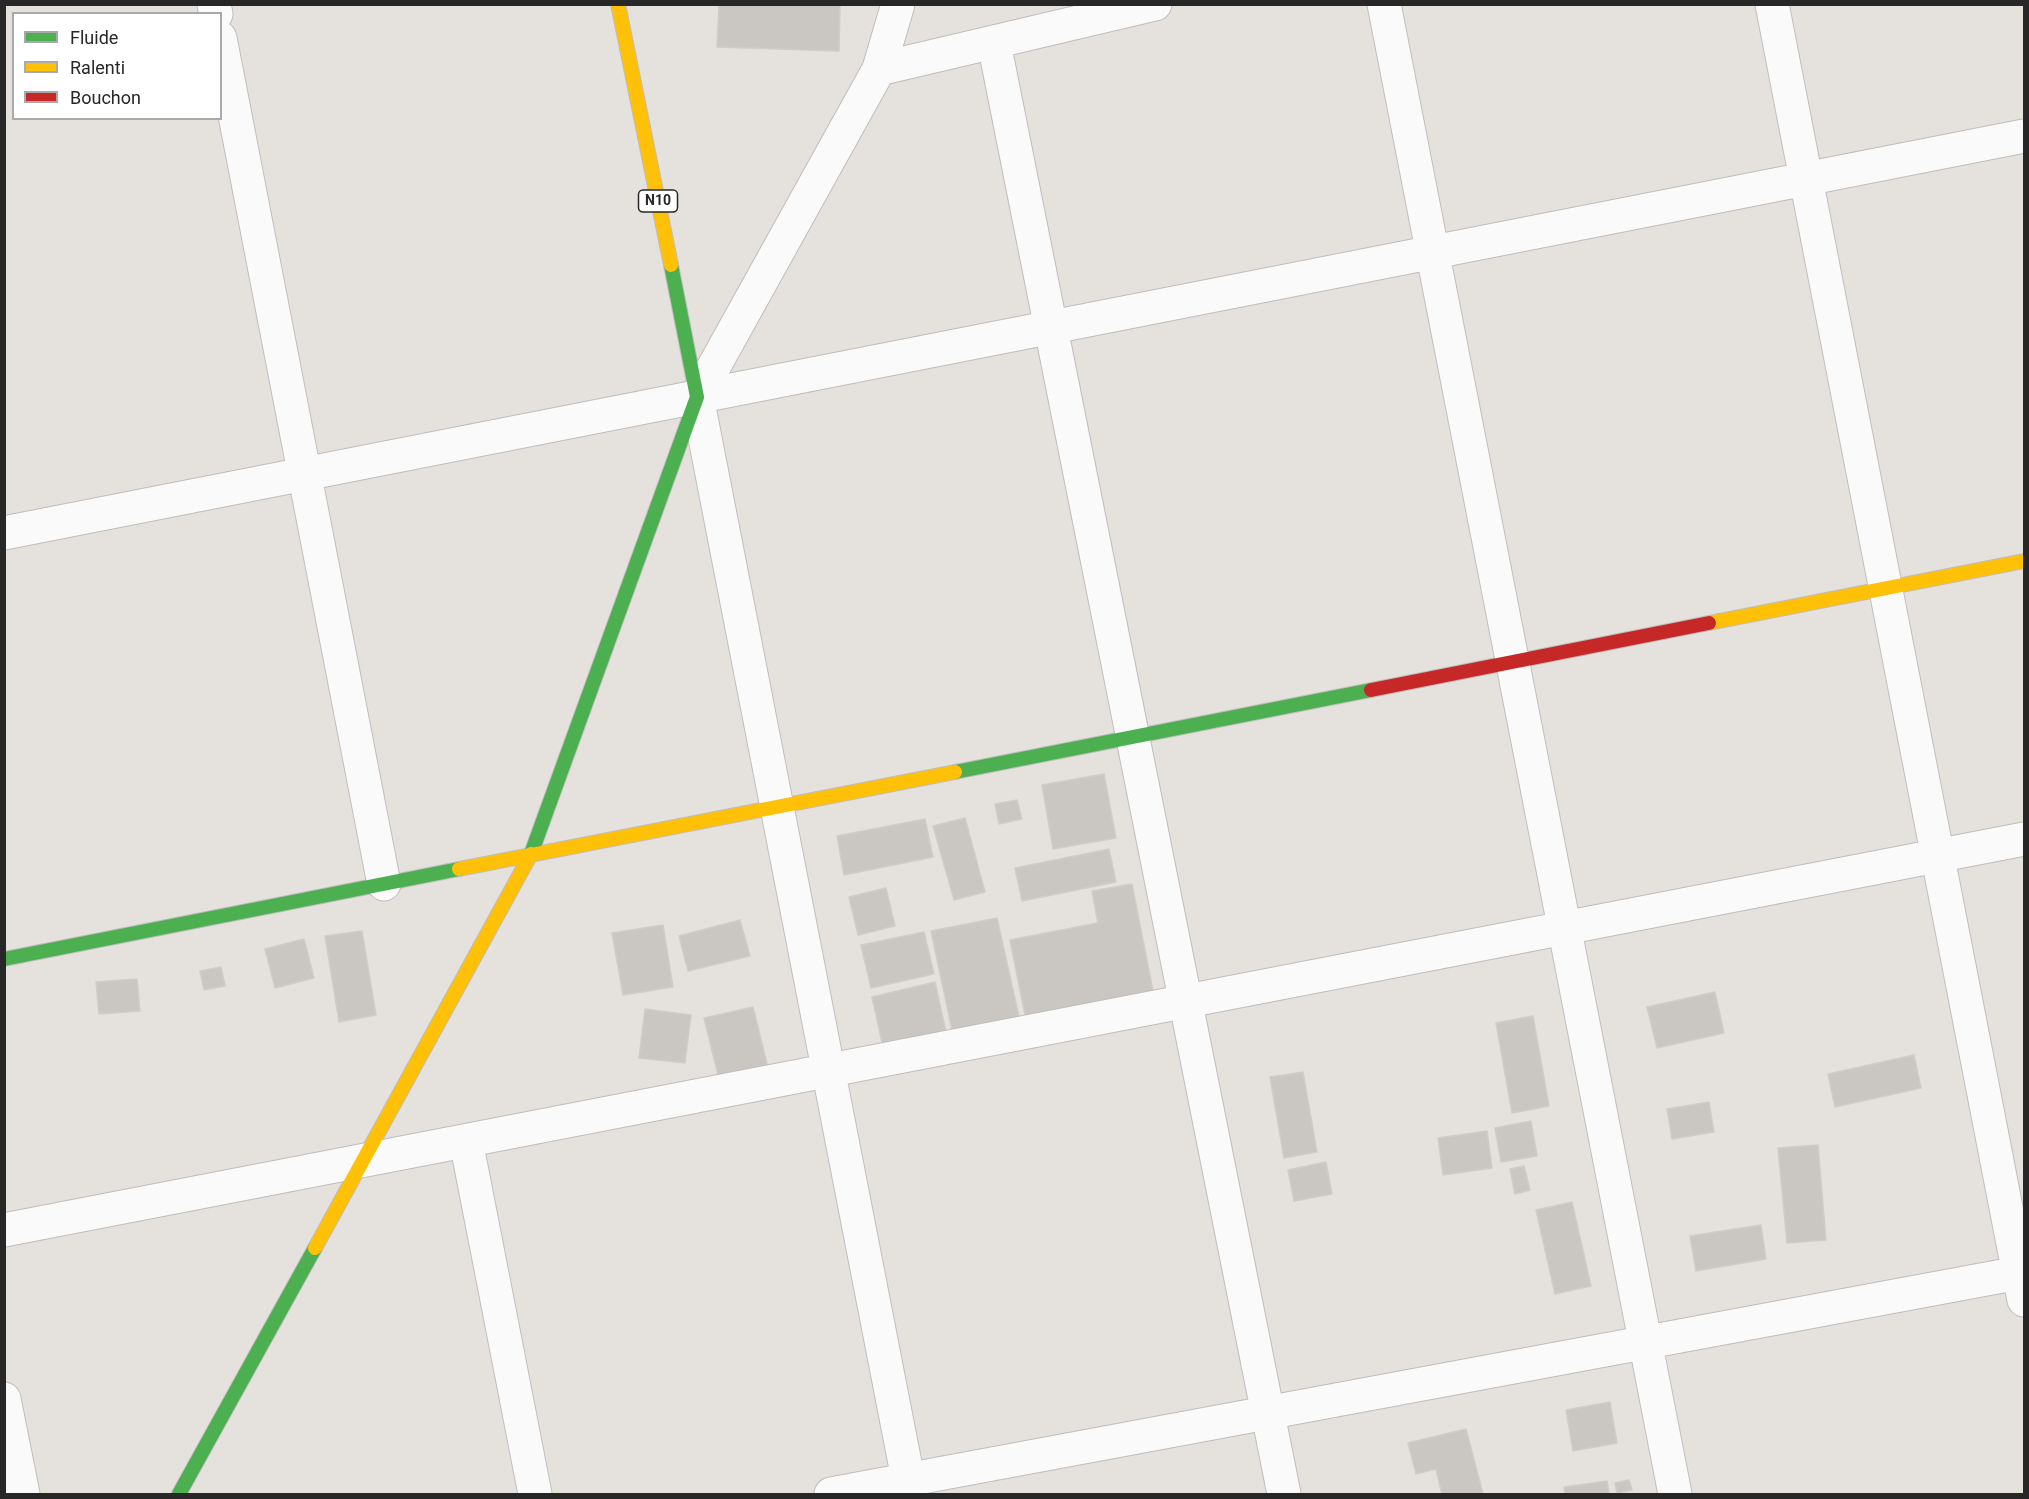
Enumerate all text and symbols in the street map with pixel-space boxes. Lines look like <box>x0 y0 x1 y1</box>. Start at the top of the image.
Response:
legend <box>12 12 222 120</box>
text: Fluide <box>70 27 118 48</box>
text: Ralenti <box>70 57 125 78</box>
text: Bouchon <box>70 87 141 108</box>
road number: N10 <box>638 190 678 212</box>

